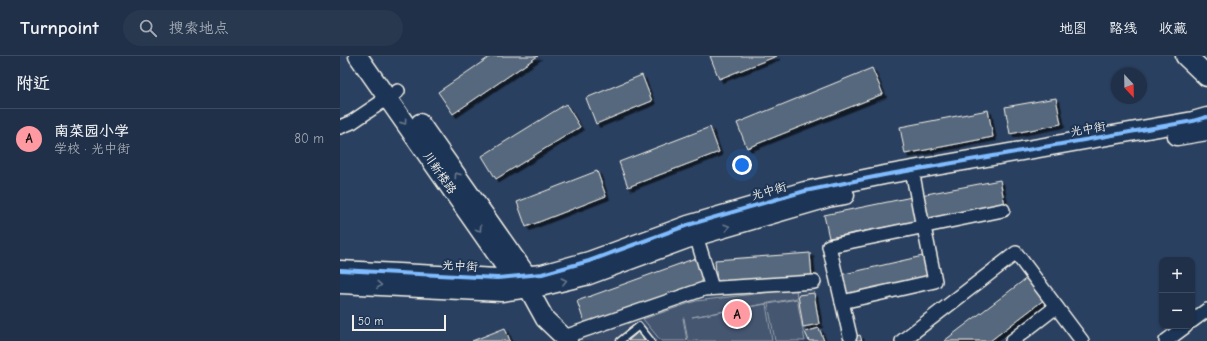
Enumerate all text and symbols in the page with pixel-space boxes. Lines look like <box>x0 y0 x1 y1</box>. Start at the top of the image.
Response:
search box <box>123 10 403 46</box>
text: Turnpoint <box>20 17 99 39</box>
icon: search <box>137 17 159 39</box>
text: 搜索地点 <box>169 19 229 37</box>
text: 地图 <box>1059 20 1087 37</box>
text: 路线 <box>1109 20 1137 37</box>
text: 收藏 <box>1159 20 1187 37</box>
north arrow <box>1111 68 1147 104</box>
text: 附近 <box>16 74 50 93</box>
one-way arrow <box>399 118 406 125</box>
street label: 光中街 <box>1069 119 1107 139</box>
text: 南菜园小学 <box>54 122 129 140</box>
text: A <box>25 131 33 146</box>
text: 80 m <box>294 131 324 146</box>
text: 学校 · 光中街 <box>54 141 130 156</box>
street label: 川新楼路 <box>420 149 460 197</box>
your location <box>732 155 752 175</box>
one-way arrow <box>454 172 462 179</box>
street label: 光中街 <box>750 179 788 203</box>
one-way arrow <box>723 223 730 232</box>
one-way arrow <box>474 225 482 232</box>
map controls <box>1159 257 1195 329</box>
button: + <box>1159 257 1195 293</box>
street label: 光中街 <box>442 258 478 274</box>
one-way arrow <box>561 278 567 286</box>
one-way arrow <box>376 281 382 290</box>
button: − <box>1159 293 1195 329</box>
pin: A <box>724 299 750 329</box>
scale bar <box>352 313 446 332</box>
text: 50 m <box>358 315 383 328</box>

